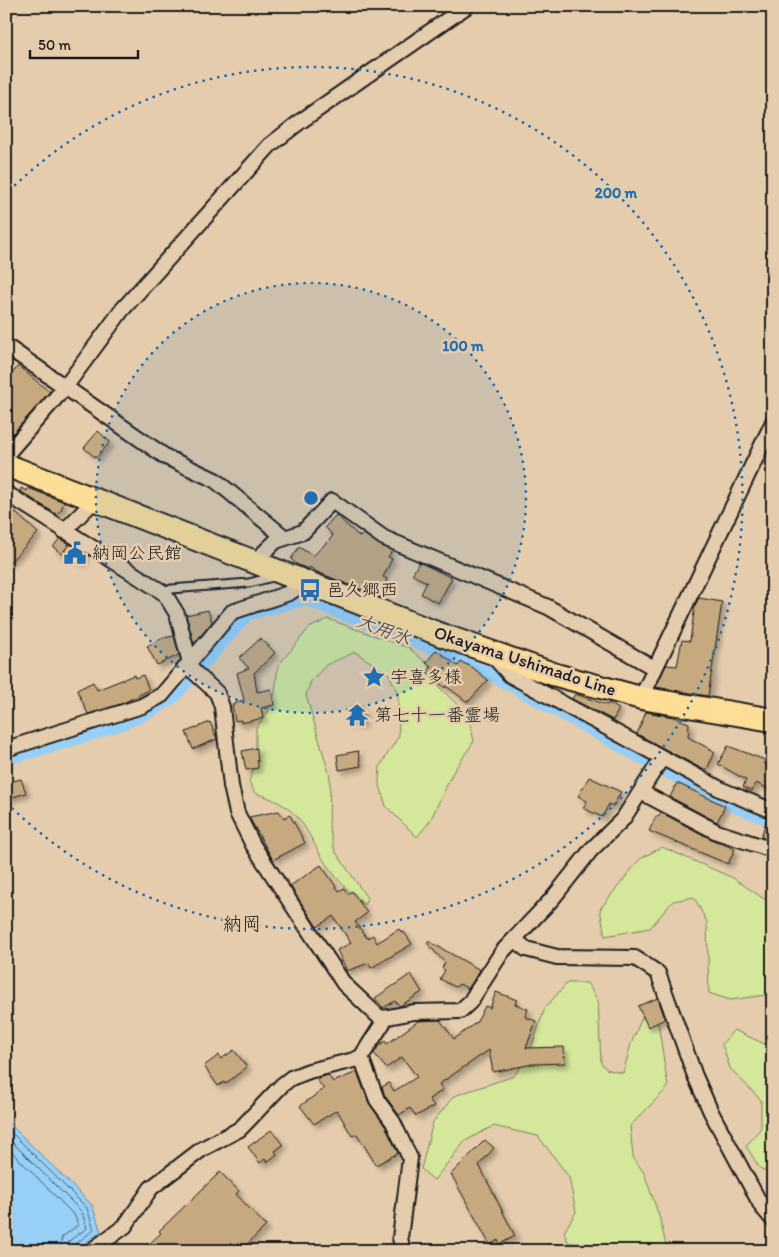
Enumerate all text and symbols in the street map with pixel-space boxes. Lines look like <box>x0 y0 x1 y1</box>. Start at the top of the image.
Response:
scale bar <box>30 28 138 60</box>
text: 50 m <box>38 36 71 54</box>
text: 200 m <box>595 184 638 202</box>
text: 100 m <box>442 337 484 355</box>
centre of rings <box>302 489 320 507</box>
public building icon: 納岡公民館 <box>62 540 88 566</box>
place label: 納岡公民館 <box>92 542 182 564</box>
bus stop icon: 邑久郷西 <box>297 577 323 603</box>
place label: 邑久郷西 <box>326 579 398 601</box>
water label: 大用水 <box>353 609 415 650</box>
street label: Okayama Ushimado Line <box>431 621 619 701</box>
place icon: 宇喜多様 <box>361 664 387 690</box>
place label: 宇喜多様 <box>390 666 462 688</box>
temple icon: 第七十一番霊場 <box>344 702 370 728</box>
place label: 第七十一番霊場 <box>374 704 500 726</box>
district label: 納岡 <box>223 912 261 935</box>

